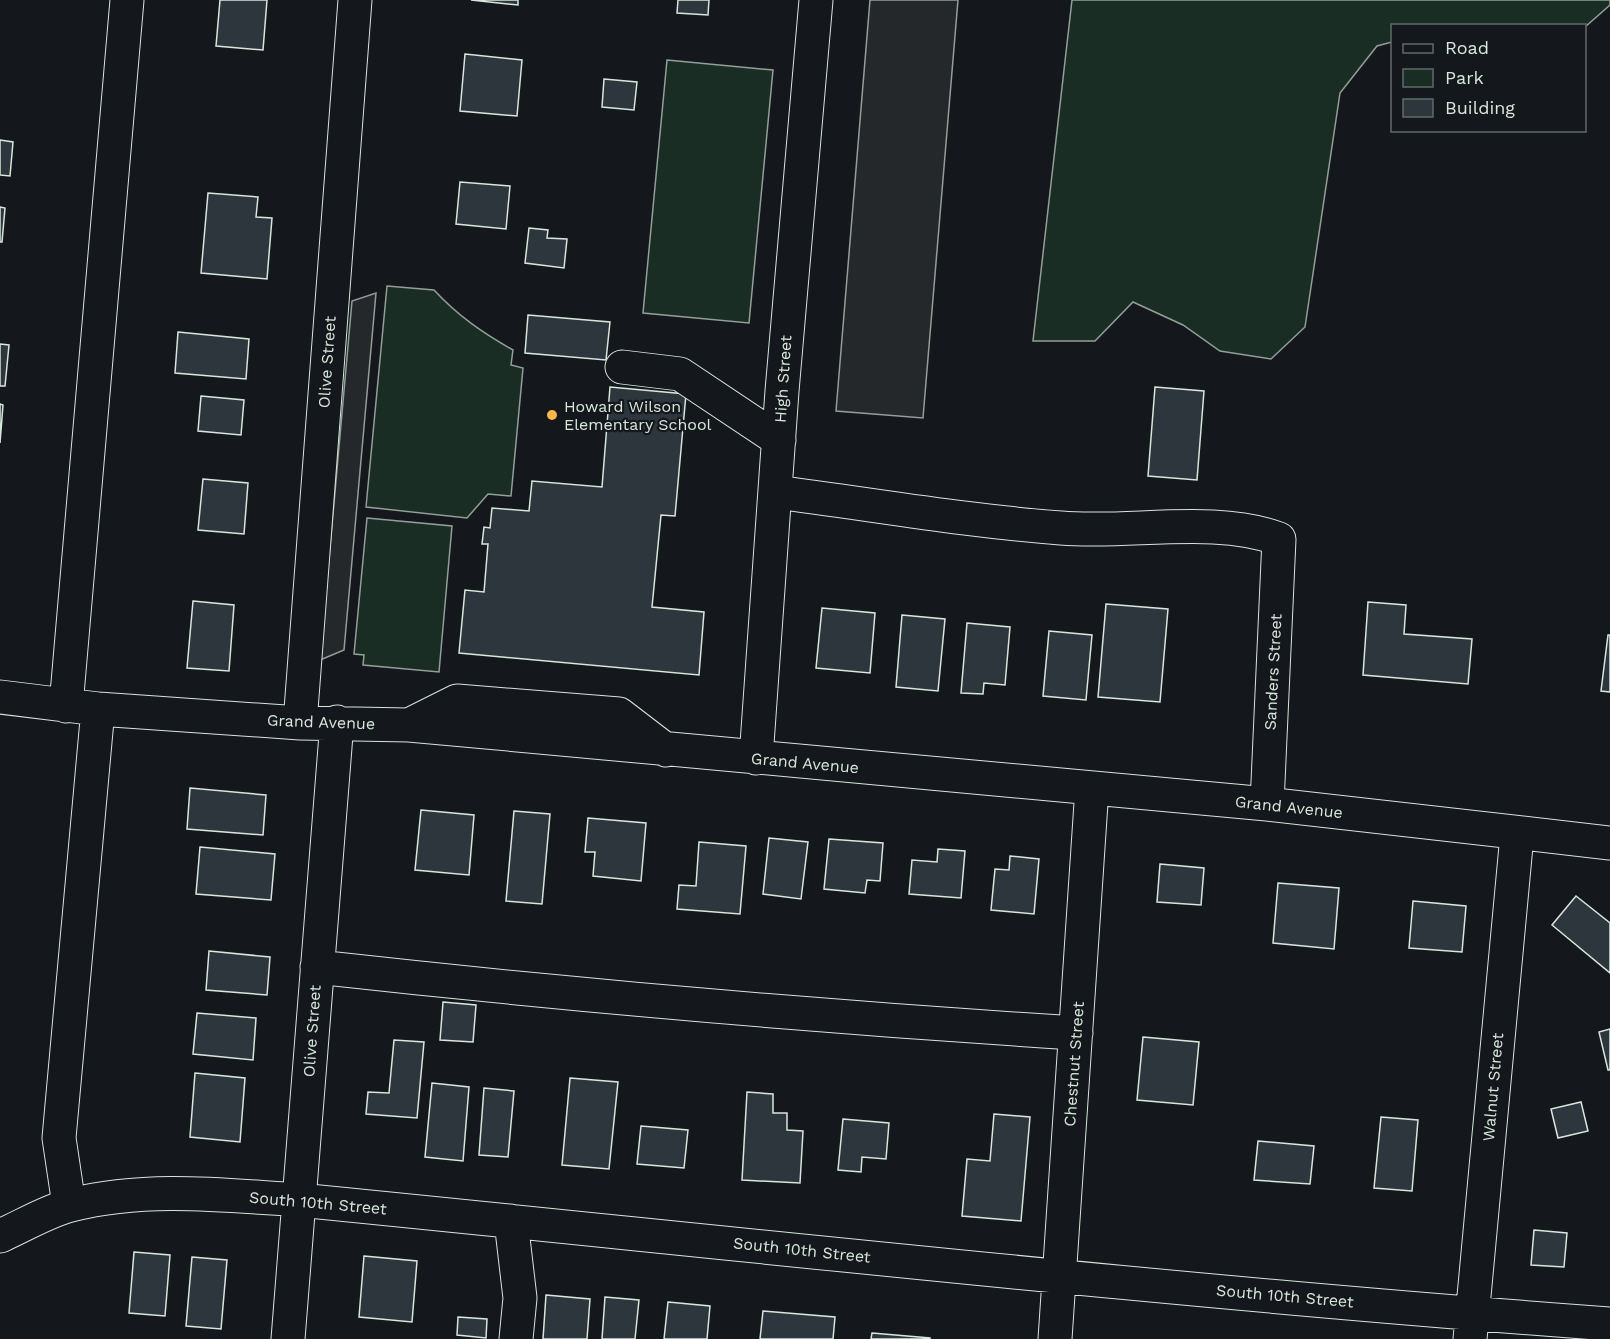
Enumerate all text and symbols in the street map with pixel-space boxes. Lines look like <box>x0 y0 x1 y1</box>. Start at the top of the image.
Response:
legend <box>1391 24 1586 132</box>
text: Road <box>1445 37 1489 58</box>
text: Park <box>1445 67 1484 88</box>
text: Building <box>1445 97 1515 118</box>
street label: Olive Street <box>314 315 340 409</box>
street label: High Street <box>770 334 796 424</box>
place label: Howard Wilson Elementary School <box>564 397 712 434</box>
marker: Howard Wilson Elementary School <box>545 408 559 422</box>
street label: Sanders Street <box>1260 613 1286 731</box>
street label: Grand Avenue <box>267 711 375 733</box>
street label: Grand Avenue <box>750 749 860 777</box>
street label: Grand Avenue <box>1234 792 1344 822</box>
street label: Olive Street <box>299 984 325 1078</box>
street label: Chestnut Street <box>1060 1001 1088 1127</box>
street label: Walnut Street <box>1479 1032 1507 1142</box>
street label: South 10th Street <box>248 1188 388 1218</box>
street label: South 10th Street <box>732 1233 872 1267</box>
street label: South 10th Street <box>1215 1281 1355 1311</box>

